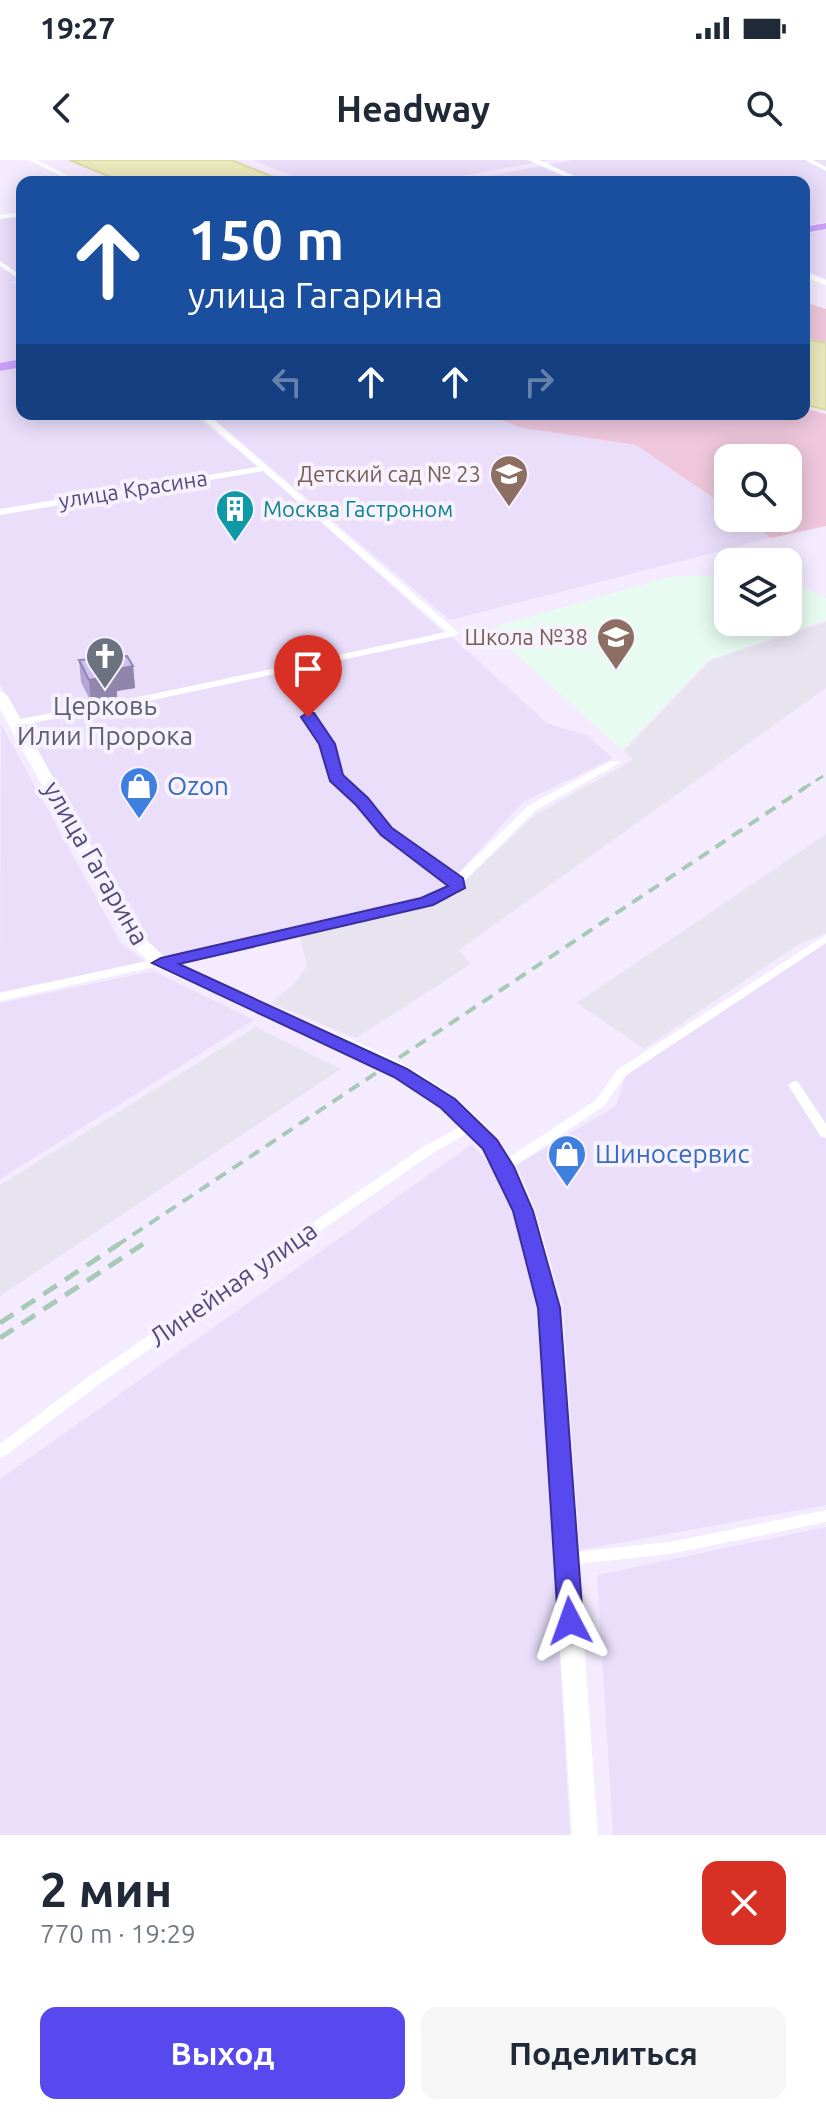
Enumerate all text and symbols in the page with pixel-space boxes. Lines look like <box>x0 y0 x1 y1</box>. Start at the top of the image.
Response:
text: 19:27 <box>40 11 115 45</box>
icon: back <box>40 86 84 130</box>
icon: search <box>742 86 786 130</box>
text: Headway <box>336 88 490 129</box>
icon: ahead <box>56 208 160 312</box>
text: 150 m <box>188 208 344 271</box>
text: улица Гагарина <box>188 274 443 315</box>
icon: left <box>265 360 309 404</box>
icon: ahead <box>349 360 393 404</box>
icon: ahead <box>433 360 477 404</box>
icon: right <box>517 360 561 404</box>
map controls <box>714 444 802 636</box>
button: search <box>714 444 802 532</box>
school or university icon: Детский сад № 23 <box>488 453 530 508</box>
place label: Детский сад № 23 <box>298 461 481 486</box>
street label: улица Красина <box>57 464 209 513</box>
building icon: Москва Гастроном <box>214 488 256 543</box>
place label: Москва Гастроном <box>263 496 453 521</box>
button: layers <box>714 548 802 636</box>
school or university icon: Школа №38 <box>595 616 637 671</box>
place label: Школа №38 <box>465 624 588 649</box>
church icon: Церковь Илии Пророка <box>84 635 126 690</box>
pin <box>274 635 342 717</box>
icon: arrive <box>286 647 330 691</box>
place label: Церковь Илии Пророка <box>17 691 193 750</box>
shop icon: Ozon <box>118 765 160 820</box>
place label: Ozon <box>167 771 229 800</box>
street label: улица Гагарина <box>38 776 155 950</box>
shop icon: Шиносервис <box>546 1133 588 1188</box>
place label: Шиносервис <box>595 1139 750 1168</box>
street label: Линейная улица <box>143 1215 322 1352</box>
position arrow <box>528 1579 612 1663</box>
button: close <box>702 1861 786 1945</box>
text: 2 мин <box>40 1862 172 1916</box>
text: 770 m · 19:29 <box>40 1919 196 1948</box>
button: Выход <box>40 2007 405 2099</box>
button: Поделиться <box>421 2007 786 2099</box>

